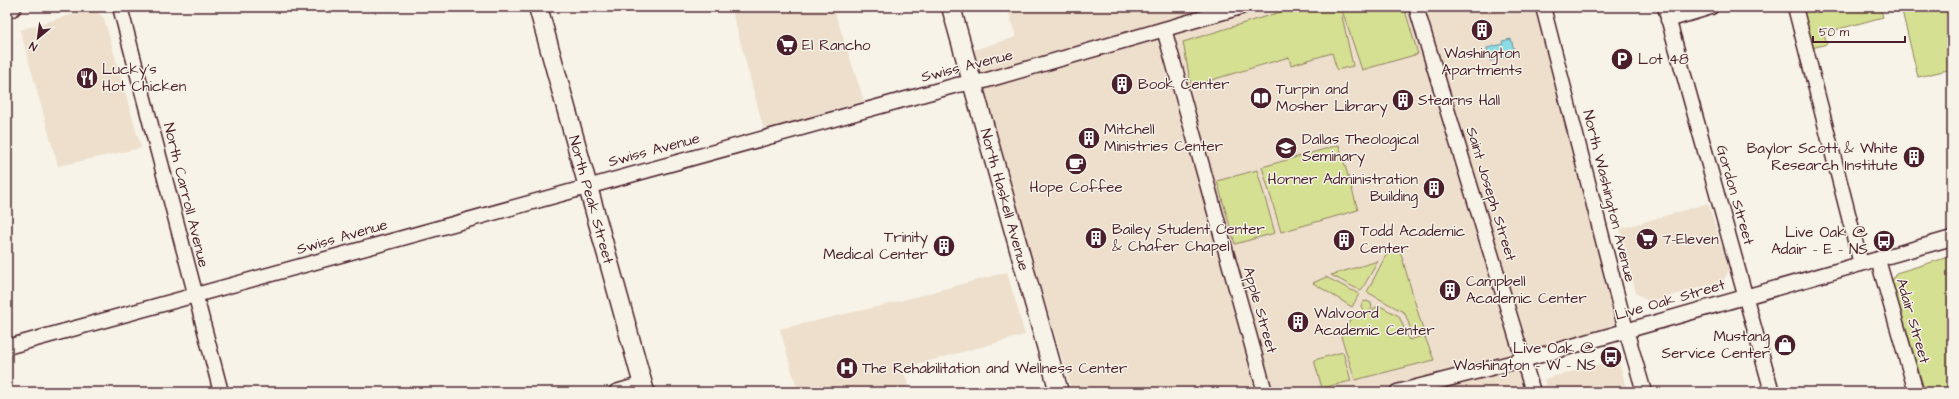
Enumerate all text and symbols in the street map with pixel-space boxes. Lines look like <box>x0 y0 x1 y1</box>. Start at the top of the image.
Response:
building icon: Washington Apartments <box>1469 17 1495 43</box>
north arrow <box>18 18 58 58</box>
scale bar <box>1813 18 1905 44</box>
text: 50 m <box>1819 24 1850 41</box>
supermarket icon: El Rancho <box>774 32 800 58</box>
place label: El Rancho <box>802 35 871 56</box>
text: N <box>27 38 40 55</box>
place label: Washington Apartments <box>1442 43 1523 81</box>
street label: Swiss Avenue <box>919 44 1015 88</box>
parking icon: Lot 48 <box>1609 46 1635 72</box>
place label: Lot 48 <box>1638 49 1689 70</box>
place label: Lucky’s Hot Chicken <box>102 59 187 97</box>
restaurant icon: Lucky’s Hot Chicken <box>74 65 100 91</box>
building icon: Book Center <box>1109 71 1135 97</box>
place label: Book Center <box>1138 74 1229 95</box>
place label: Turpin and Mosher Library <box>1276 79 1388 118</box>
library icon: Turpin and Mosher Library <box>1248 85 1274 111</box>
building icon: Stearns Hall <box>1390 87 1416 113</box>
place label: Stearns Hall <box>1418 90 1500 111</box>
street label: North Washington Avenue <box>1576 108 1641 284</box>
place label: Mitchell Ministries Center <box>1104 119 1223 157</box>
street label: North Carroll Avenue <box>158 120 214 270</box>
street label: Saint Joseph Street <box>1461 124 1521 264</box>
building icon: Mitchell Ministries Center <box>1076 125 1102 151</box>
street label: North Haskell Avenue <box>975 126 1035 273</box>
street label: Swiss Avenue <box>606 128 702 172</box>
place label: Dallas Theological Seminary <box>1302 129 1419 168</box>
street label: North Peak Street <box>564 133 619 266</box>
school or university icon: Dallas Theological Seminary <box>1273 135 1299 161</box>
place label: Baylor Scott & White Research Institute <box>1747 138 1898 176</box>
street label: Gordon Street <box>1711 143 1759 247</box>
building icon: Baylor Scott & White Research Institute <box>1901 144 1927 170</box>
cafe icon: Hope Coffee <box>1063 151 1089 177</box>
place label: Horner Administration Building <box>1268 169 1418 208</box>
building icon: Horner Administration Building <box>1421 175 1447 201</box>
place label: Hope Coffee <box>1029 177 1123 198</box>
street label: Swiss Avenue <box>294 214 390 260</box>
place label: Bailey Student Center & Chafer Chapel <box>1112 219 1265 257</box>
place label: Todd Academic Center <box>1360 221 1466 259</box>
place label: Live Oak @ Adair - E - NS <box>1771 222 1868 260</box>
building icon: Bailey Student Center & Chafer Chapel <box>1083 225 1109 251</box>
supermarket icon: 7-Eleven <box>1634 226 1660 252</box>
place label: Trinity Medical Center <box>823 227 928 265</box>
building icon: Todd Academic Center <box>1331 227 1357 253</box>
bus stop icon: Live Oak @ Adair - E - NS <box>1871 228 1897 254</box>
place label: 7-Eleven <box>1662 229 1719 250</box>
building icon: Trinity Medical Center <box>931 233 957 259</box>
street label: Apple Street <box>1238 264 1282 356</box>
place label: Campbell Academic Center <box>1466 271 1587 309</box>
street label: Live Oak Street <box>1612 274 1728 326</box>
street label: Adair Street <box>1891 276 1935 366</box>
building icon: Campbell Academic Center <box>1437 277 1463 303</box>
place label: Walvoord Academic Center <box>1314 303 1435 341</box>
building icon: Walvoord Academic Center <box>1285 309 1311 335</box>
place label: Mustang Service Center <box>1662 326 1770 364</box>
shop icon: Mustang Service Center <box>1772 332 1798 358</box>
place label: Live Oak @ Washington - W - NS <box>1453 338 1596 377</box>
bus stop icon: Live Oak @ Washington - W - NS <box>1598 344 1624 370</box>
hospital icon: The Rehabilitation and Wellness Center <box>834 355 860 381</box>
place label: The Rehabilitation and Wellness Center <box>862 358 1127 379</box>

